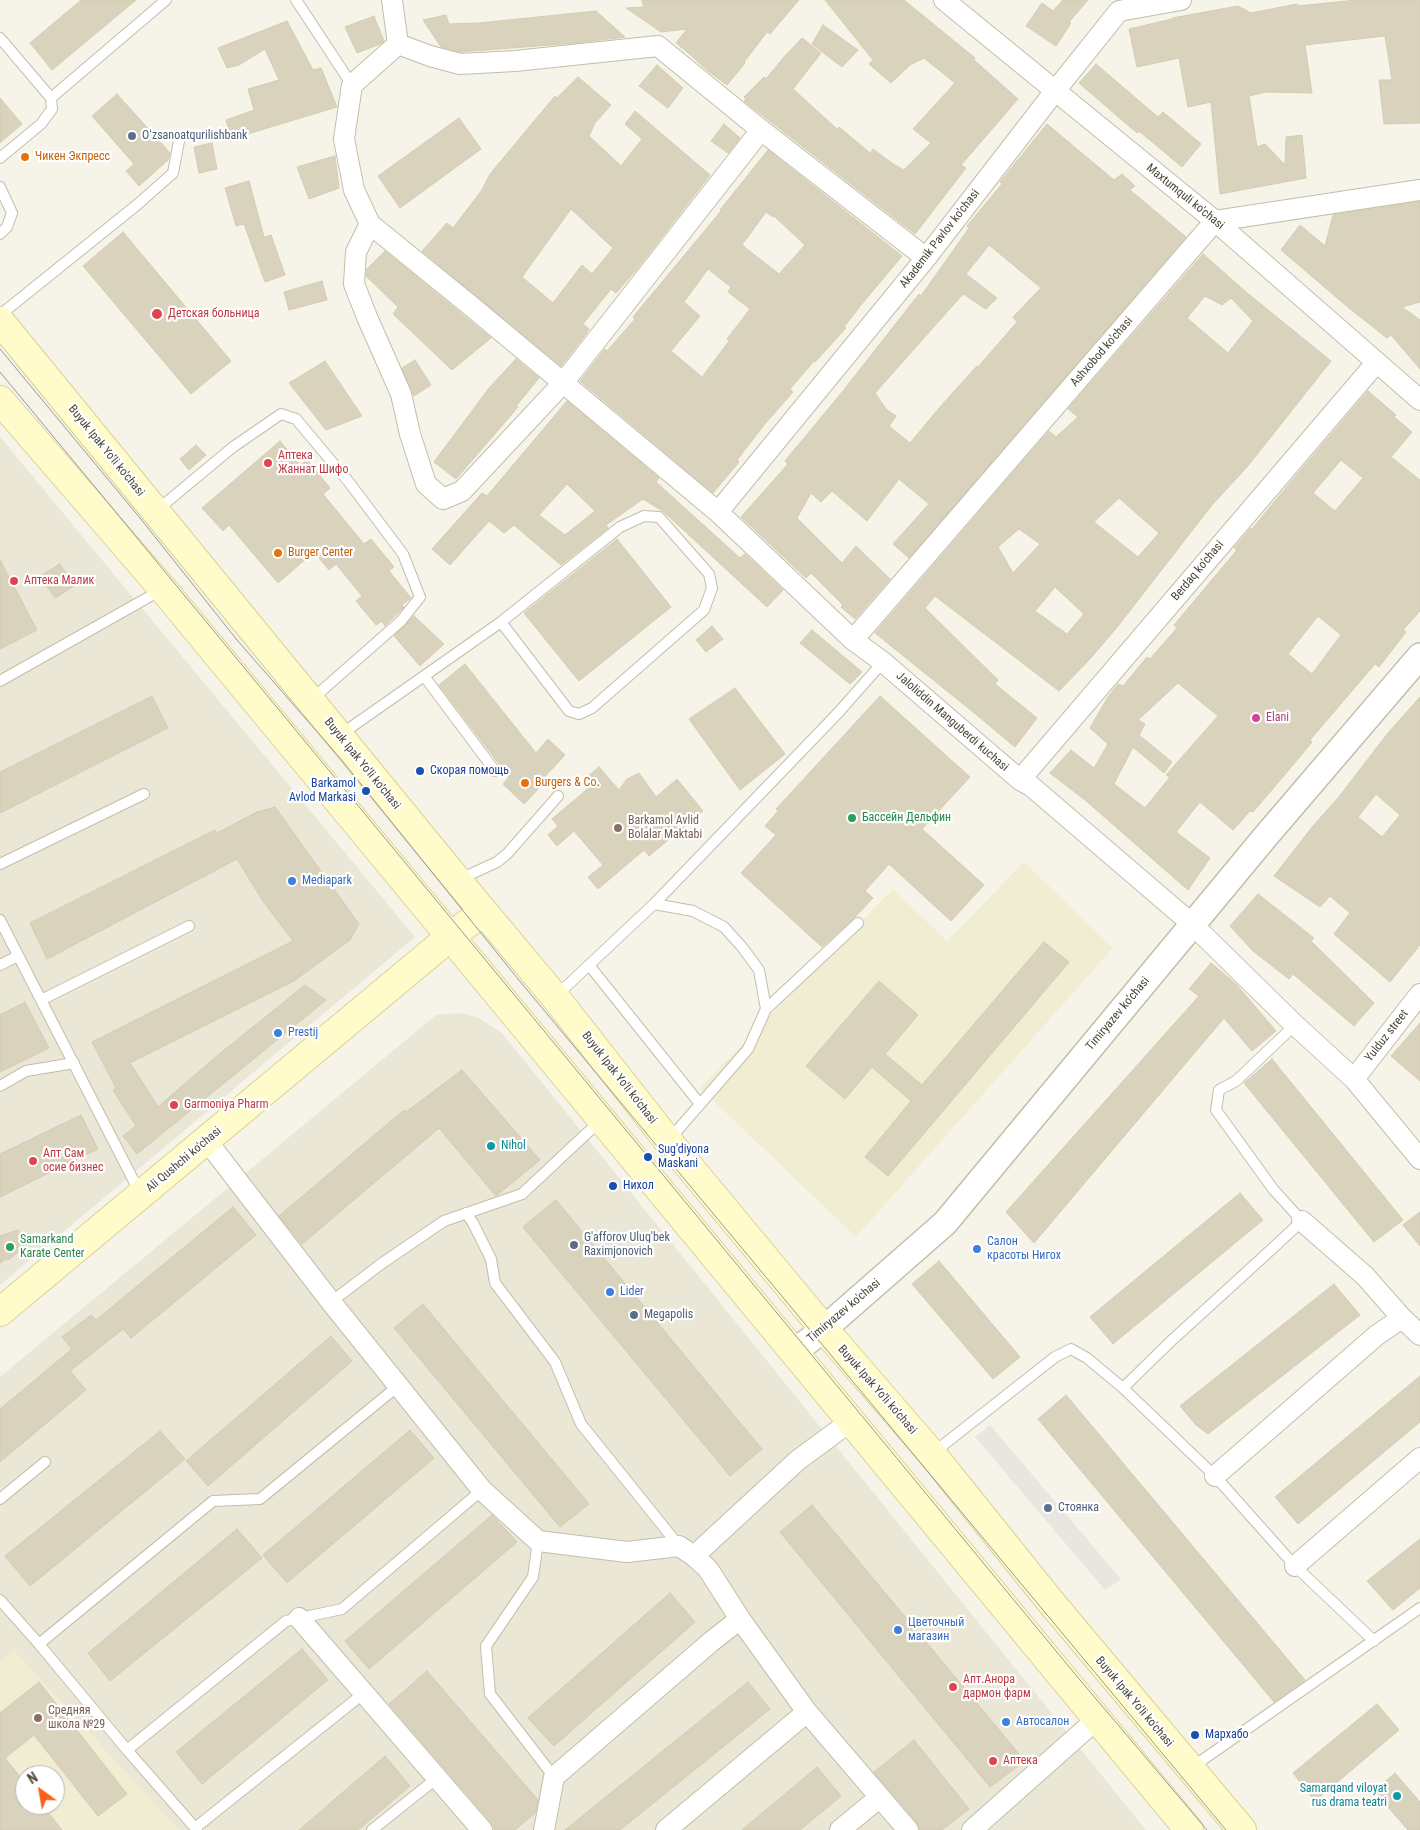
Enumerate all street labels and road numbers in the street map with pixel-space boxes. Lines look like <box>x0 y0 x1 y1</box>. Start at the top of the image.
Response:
street label: Maxtumquli ko'chasi <box>1143 161 1227 233</box>
street label: Akademik Pavlov ko'chasi <box>897 187 983 291</box>
street label: Ashxobod ko'chasi <box>1068 314 1136 390</box>
street label: Buyuk Ipak Yo'li ko'chasi <box>65 402 147 500</box>
street label: Berdaq ko'chasi <box>1169 538 1227 604</box>
street label: Jaloliddin Manguberdi kuchasi <box>893 669 1011 775</box>
street label: Buyuk Ipak Yo'li ko'chasi <box>321 715 403 813</box>
street label: Timiryazev ko'chasi <box>1083 974 1153 1054</box>
street label: Yulduz street <box>1362 1007 1412 1065</box>
street label: Buyuk Ipak Yo'li ko'chasi <box>578 1029 660 1127</box>
street label: Ali Qushchi ko'chasi <box>143 1124 225 1196</box>
street label: Timiryazev ko'chasi <box>804 1276 884 1346</box>
street label: Buyuk Ipak Yo'li ko'chasi <box>834 1343 920 1437</box>
street label: Buyuk Ipak Yo'li ko'chasi <box>1092 1654 1176 1750</box>

